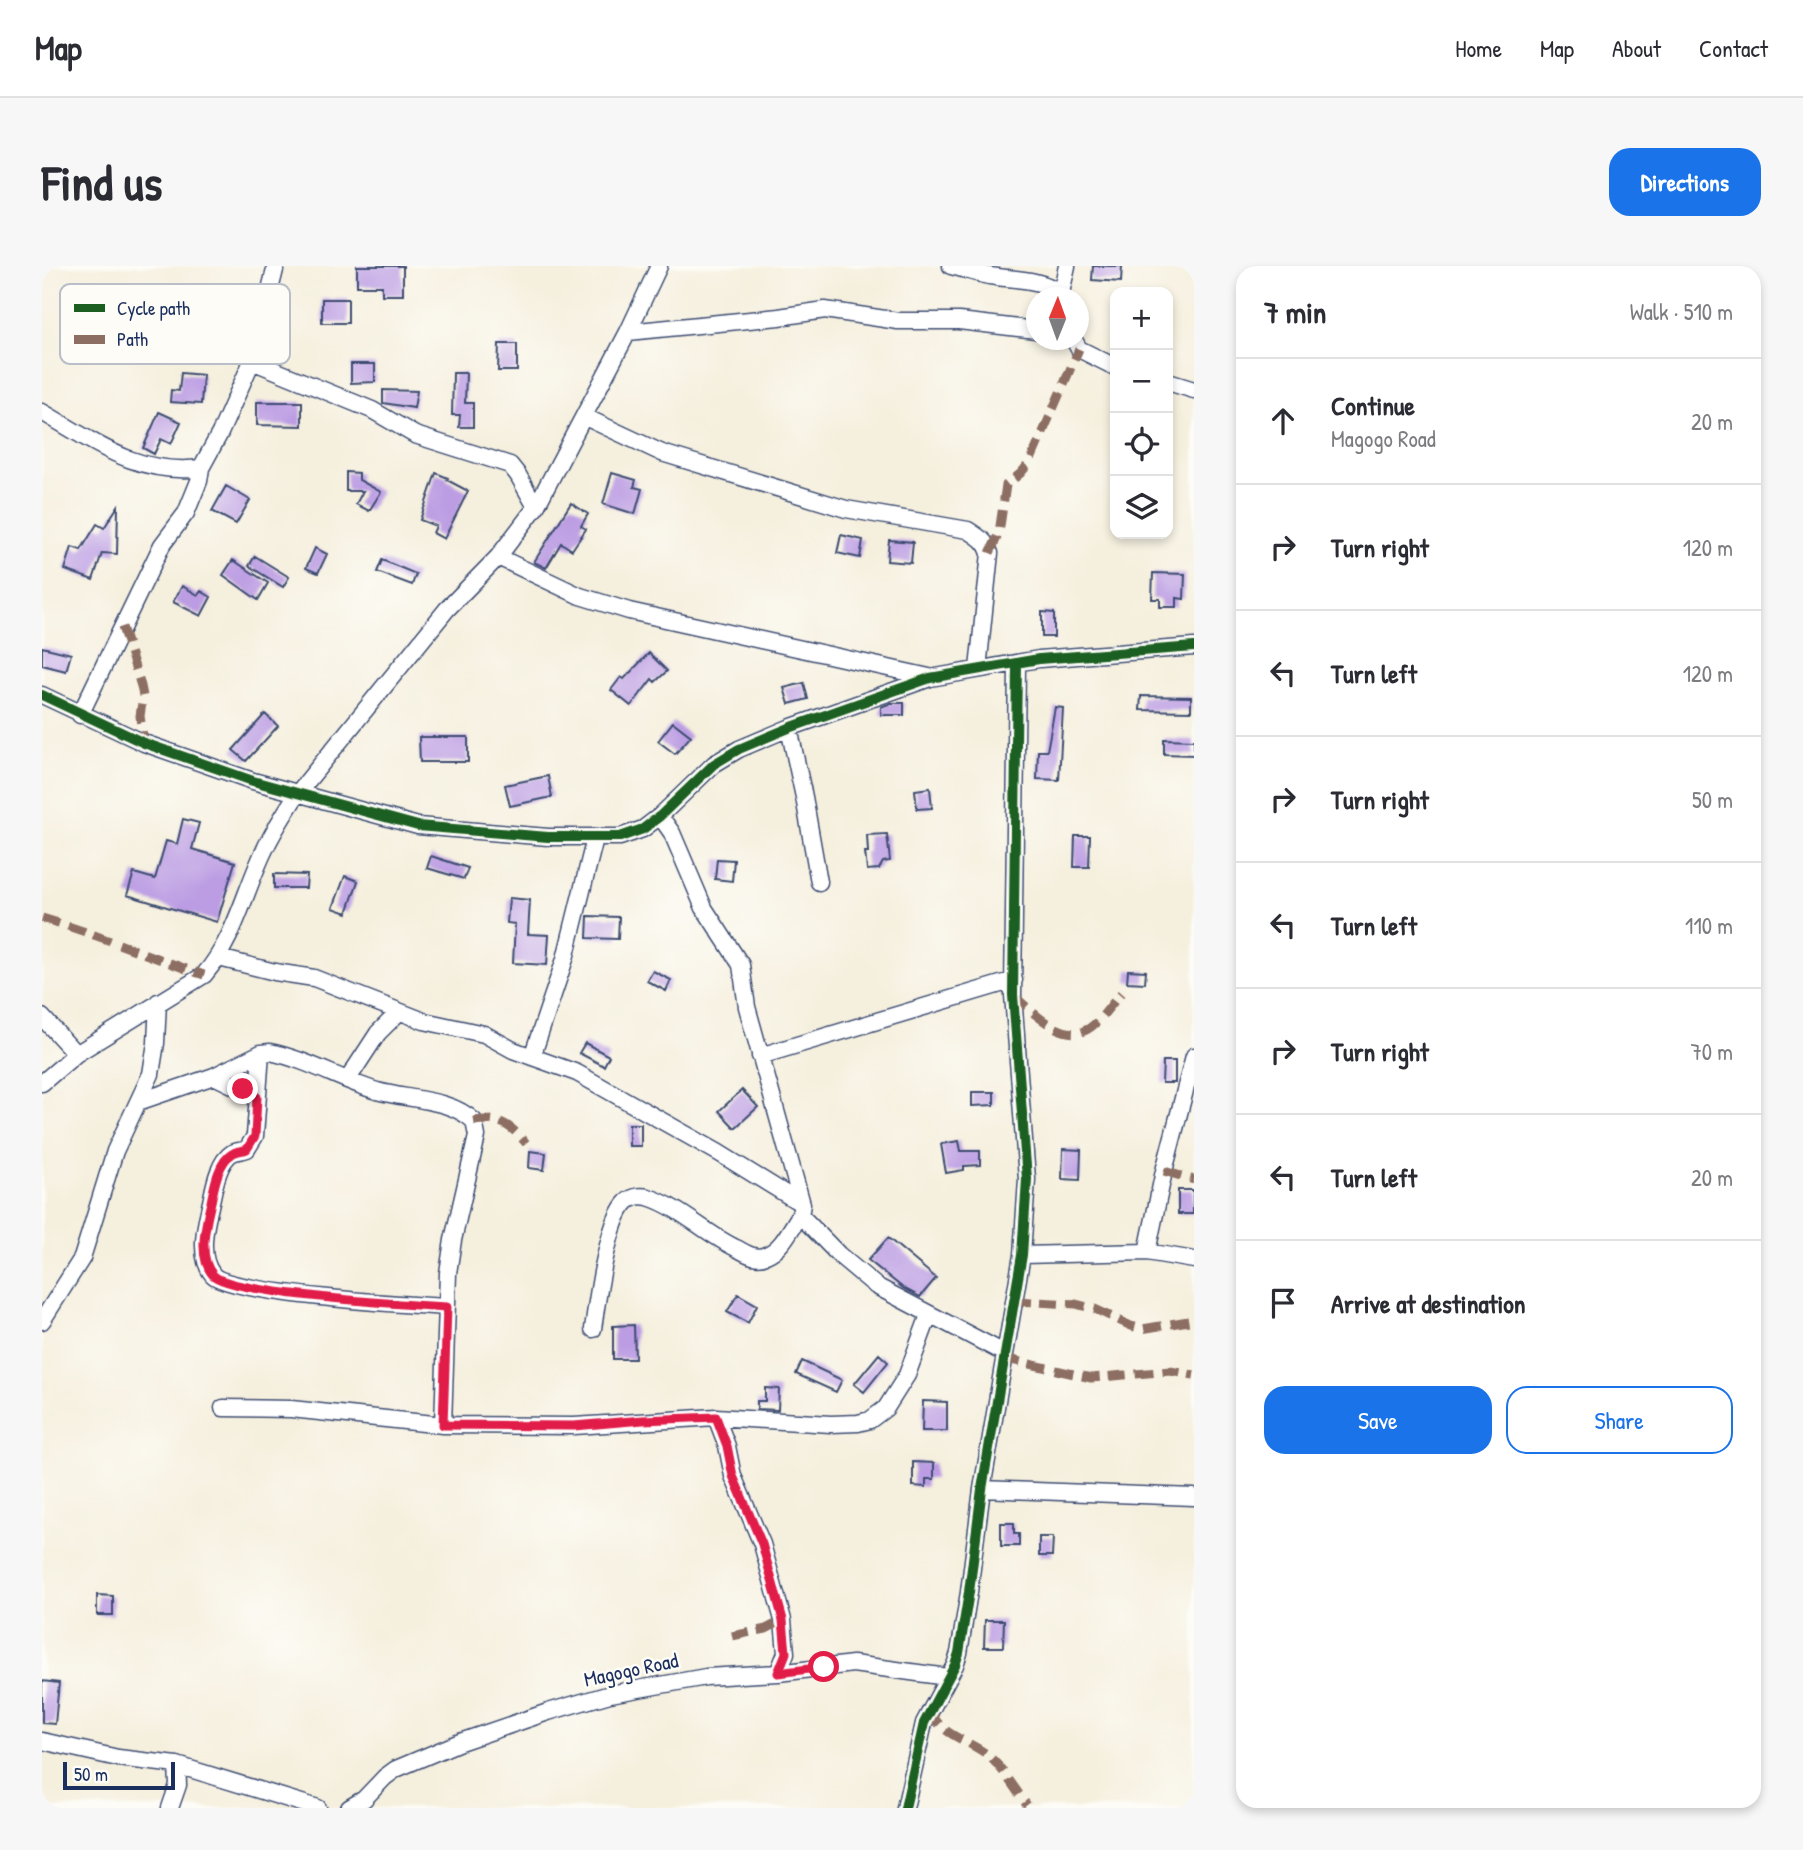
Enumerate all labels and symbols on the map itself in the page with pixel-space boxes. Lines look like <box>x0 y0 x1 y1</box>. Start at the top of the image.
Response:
legend <box>60 284 290 364</box>
north arrow <box>1026 287 1089 350</box>
text: Cycle path <box>117 295 190 321</box>
text: Path <box>117 326 148 352</box>
route end <box>227 1073 258 1104</box>
street label: Magogo Road <box>581 1645 681 1694</box>
route start <box>808 1651 839 1682</box>
scale bar <box>63 1759 175 1791</box>

